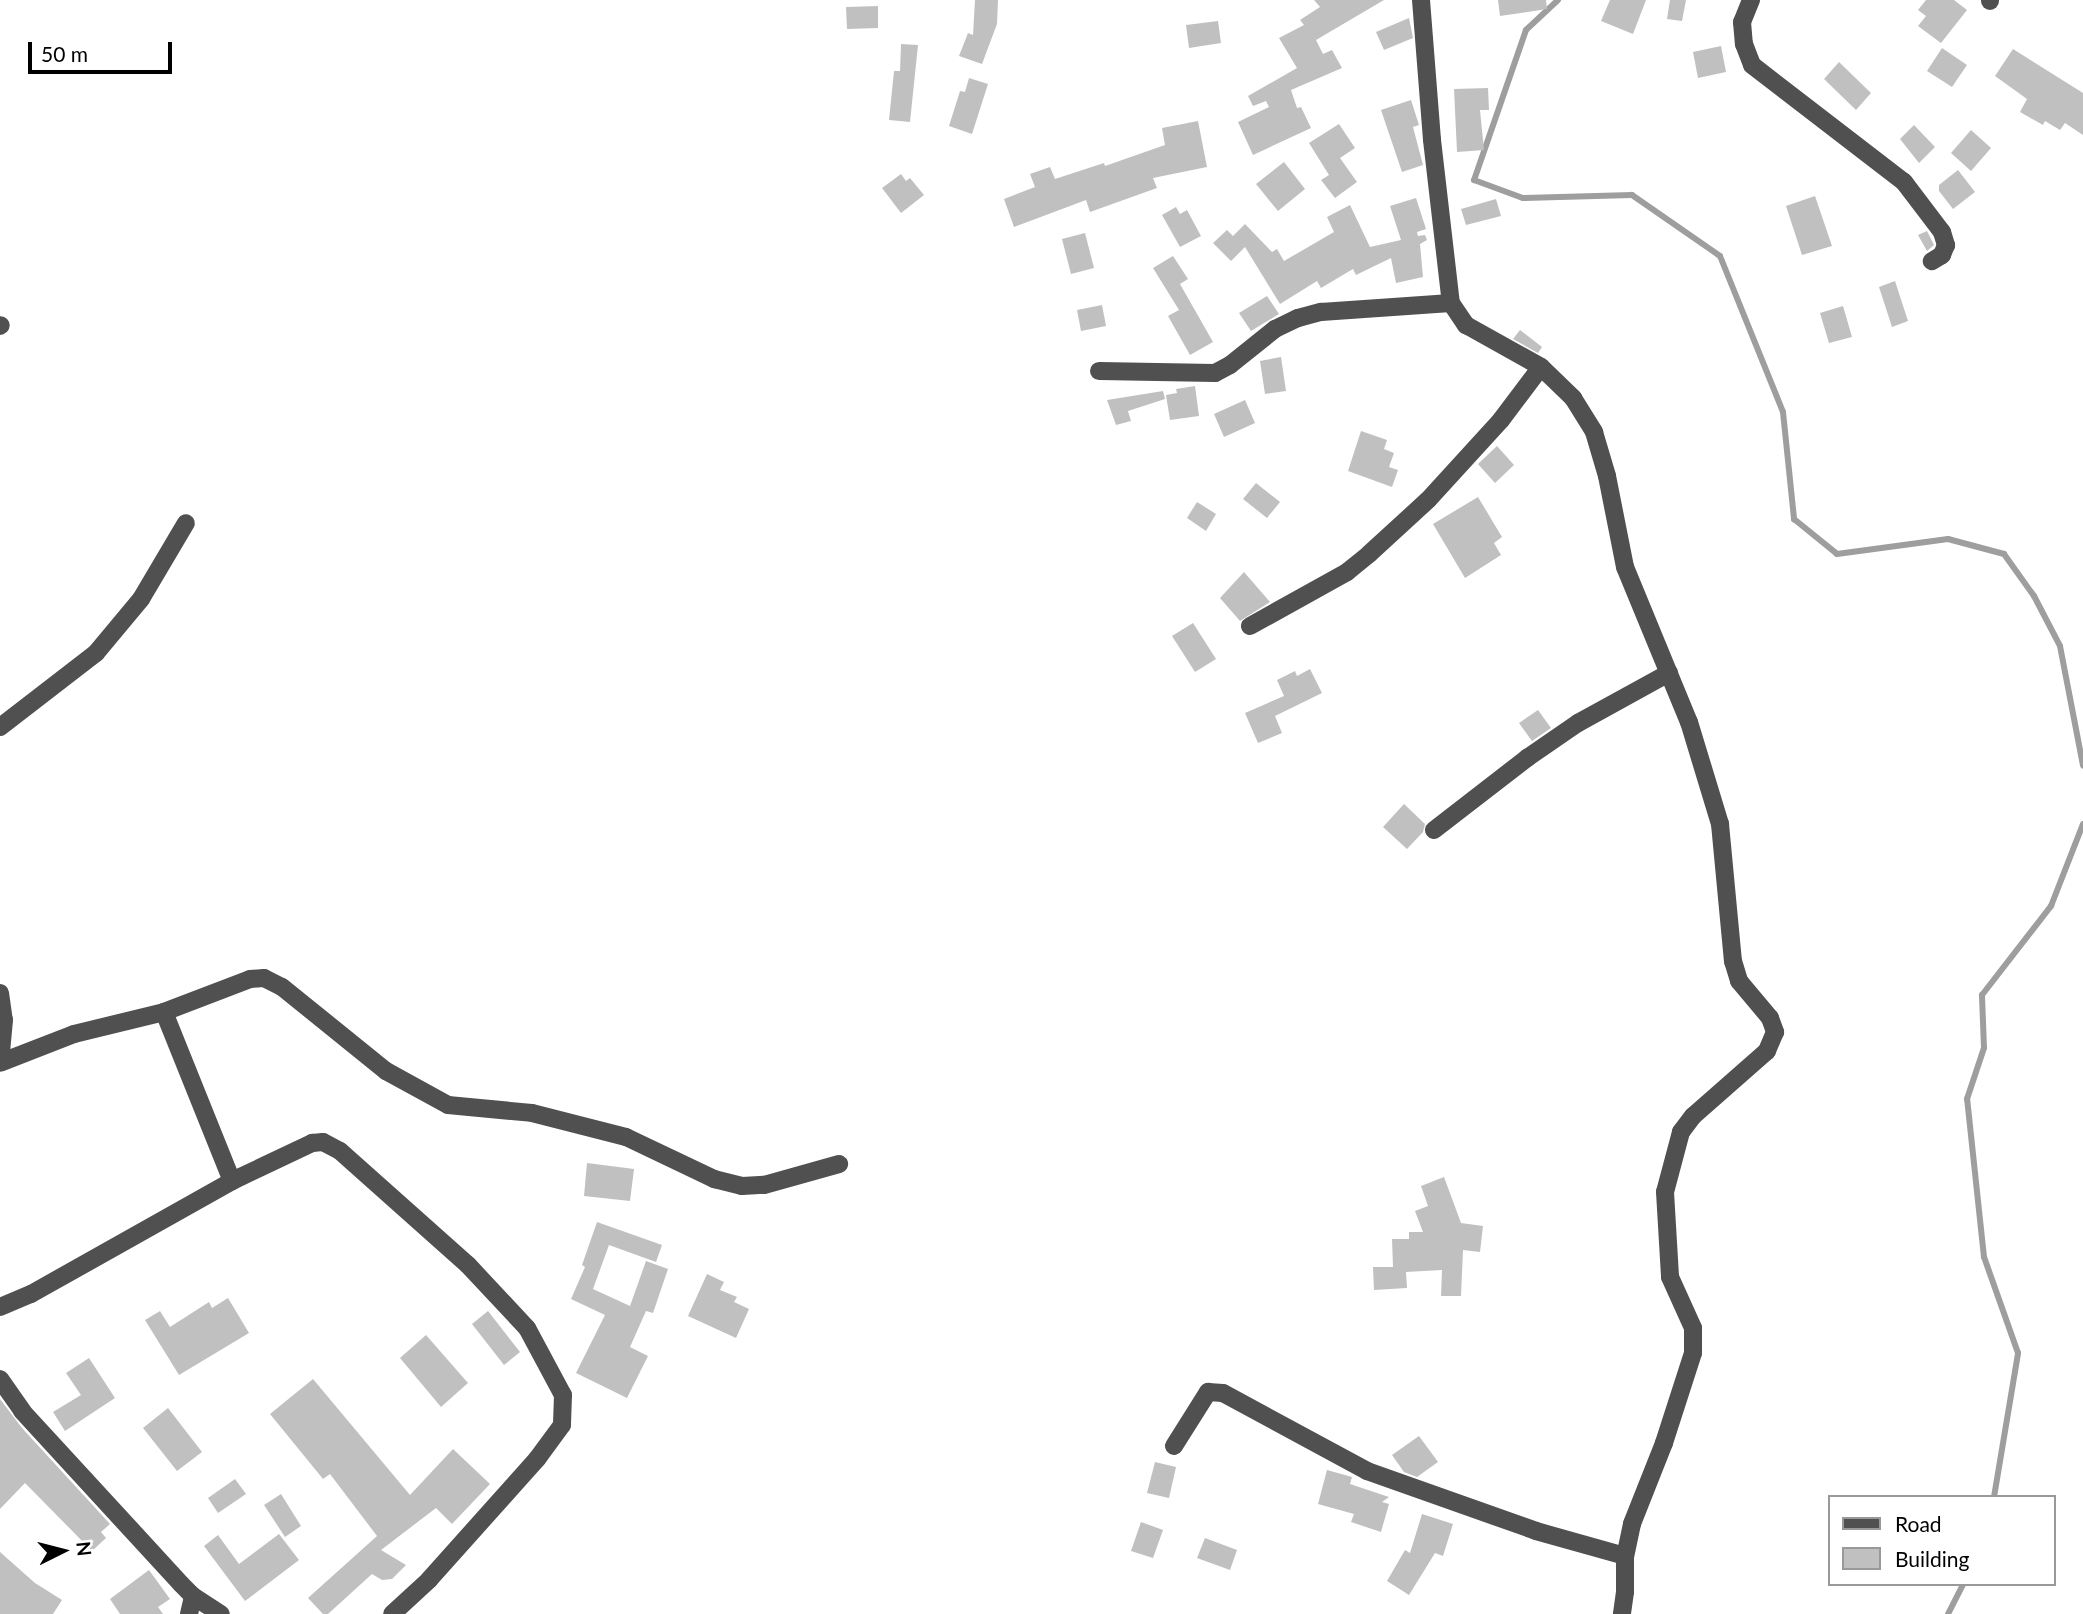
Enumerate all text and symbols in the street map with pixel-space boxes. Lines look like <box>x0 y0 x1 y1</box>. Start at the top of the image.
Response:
scale bar <box>32 28 175 72</box>
text: 50 m <box>41 41 88 66</box>
legend <box>1828 1495 2055 1586</box>
text: Road <box>1895 1511 1942 1536</box>
north arrow <box>28 1516 98 1586</box>
text: N <box>72 1540 97 1557</box>
text: Building <box>1895 1546 1970 1571</box>

